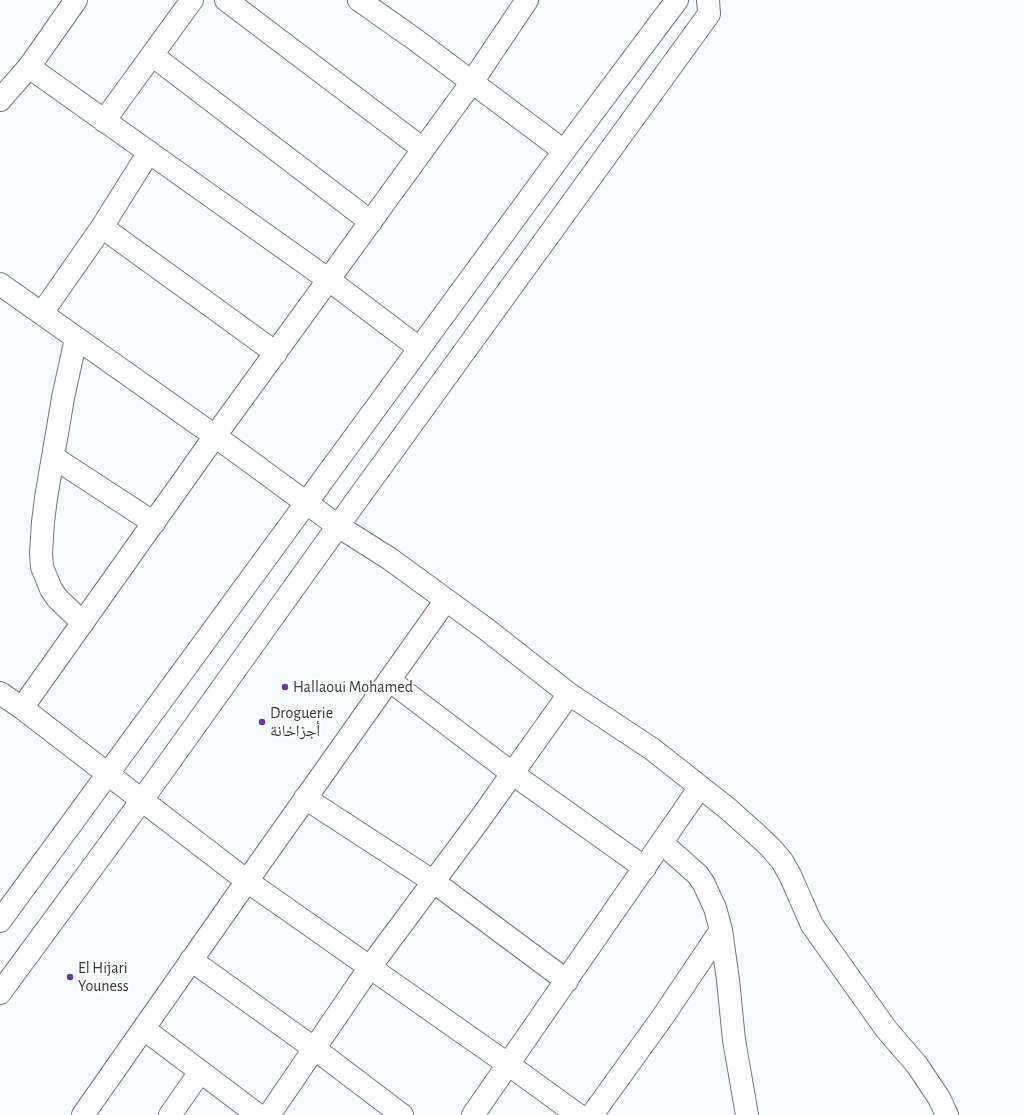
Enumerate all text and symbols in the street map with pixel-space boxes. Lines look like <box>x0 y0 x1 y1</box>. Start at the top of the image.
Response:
place label: Hallaoui Mohamed <box>293 677 413 697</box>
marker: Hallaoui Mohamed <box>280 682 290 692</box>
place label: Droguerie أجزاخانة <box>270 703 333 741</box>
marker: Droguerie أجزاخانة <box>257 717 267 727</box>
place label: El Hijari Youness <box>78 958 129 996</box>
marker: El Hijari Youness <box>65 972 75 982</box>

